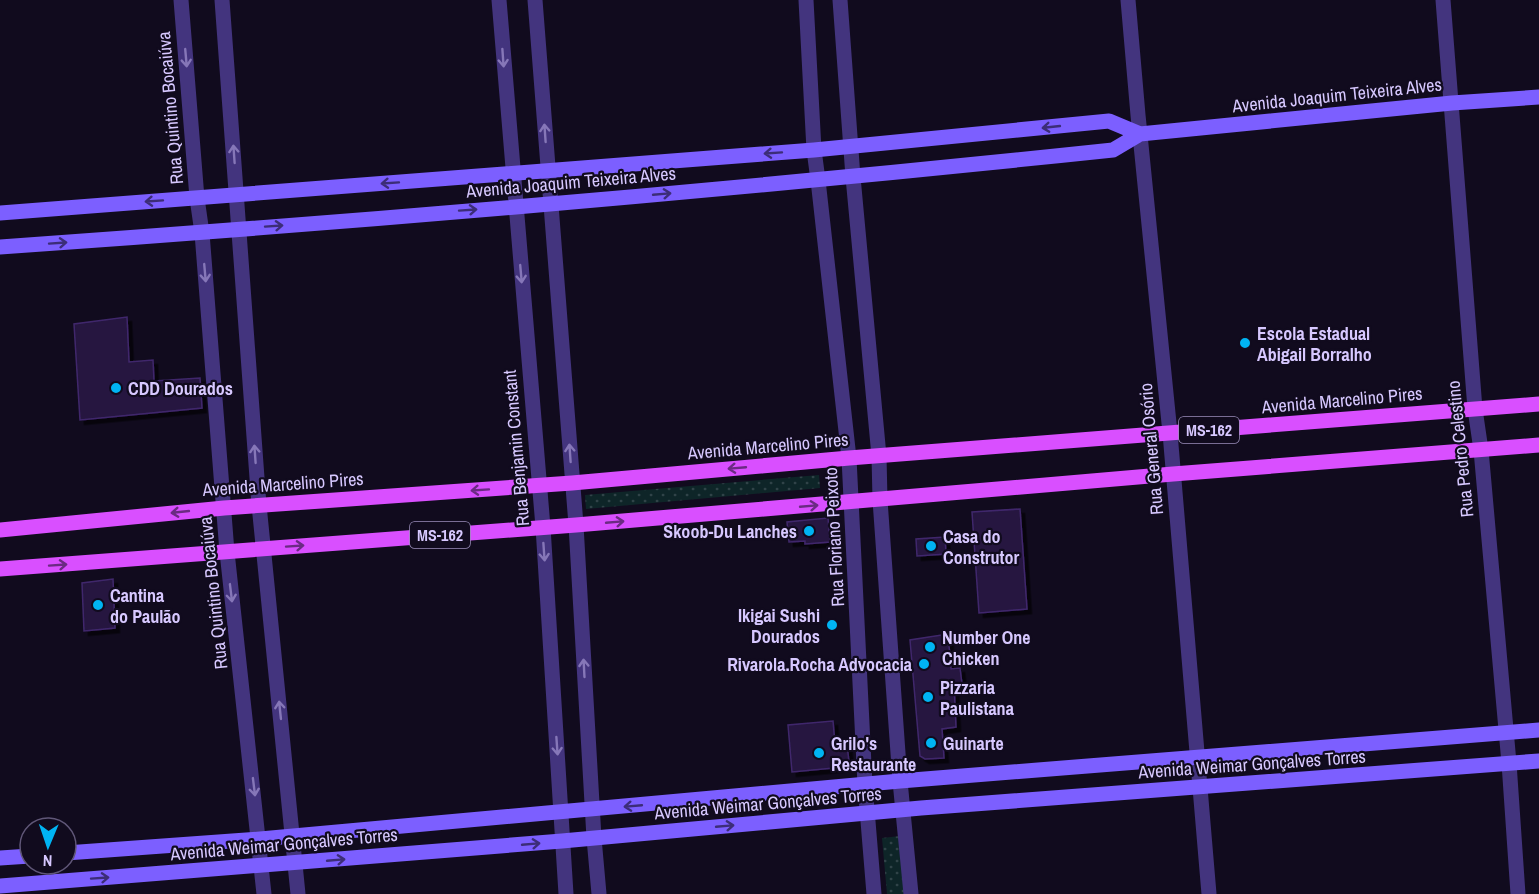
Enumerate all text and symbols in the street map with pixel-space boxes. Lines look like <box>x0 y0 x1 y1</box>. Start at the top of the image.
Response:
street label: Rua Quintino Bocaiúva <box>151 30 189 186</box>
one-way arrow <box>181 48 192 68</box>
one-way arrow <box>498 48 509 68</box>
street label: Avenida Joaquim Teixeira Alves <box>1230 72 1443 119</box>
one-way arrow <box>1041 122 1061 133</box>
one-way arrow <box>539 123 550 143</box>
one-way arrow <box>228 145 239 165</box>
one-way arrow <box>763 148 783 159</box>
street label: Avenida Joaquim Teixeira Alves <box>464 160 677 204</box>
one-way arrow <box>381 178 400 189</box>
one-way arrow <box>652 188 672 199</box>
one-way arrow <box>144 196 164 207</box>
one-way arrow <box>458 205 477 216</box>
one-way arrow <box>263 220 283 231</box>
one-way arrow <box>48 237 68 248</box>
one-way arrow <box>200 263 211 283</box>
one-way arrow <box>516 263 527 283</box>
place label: Escola Estadual Abigail Borralho <box>1257 321 1372 367</box>
marker: Escola Estadual Abigail Borralho <box>1238 336 1252 350</box>
street label: Rua Benjamin Constant <box>497 369 535 527</box>
place label: CDD Dourados <box>128 376 233 401</box>
street label: Rua Pedro Celestino <box>1440 380 1480 518</box>
marker: CDD Dourados <box>109 381 123 395</box>
street label: Avenida Marcelino Pires <box>1260 381 1423 420</box>
street label: Rua General Osório <box>1133 382 1169 516</box>
road number: MS-162 <box>1179 417 1239 443</box>
street label: Avenida Marcelino Pires <box>686 427 849 466</box>
one-way arrow <box>564 443 575 463</box>
one-way arrow <box>250 444 261 464</box>
one-way arrow <box>727 463 747 474</box>
street label: Avenida Marcelino Pires <box>201 466 364 502</box>
street label: Rua Floriano Peixoto <box>818 467 850 607</box>
one-way arrow <box>470 484 490 495</box>
one-way arrow <box>799 500 818 511</box>
one-way arrow <box>171 507 191 518</box>
street label: Rua Quintino Bocaiúva <box>193 515 233 671</box>
one-way arrow <box>604 516 624 527</box>
place label: Skoob-Du Lanches <box>663 519 797 544</box>
road number: MS-162 <box>410 522 470 548</box>
marker: Skoob-Du Lanches <box>802 524 816 538</box>
place label: Casa do Construtor <box>943 524 1020 570</box>
marker: Casa do Construtor <box>924 539 938 553</box>
one-way arrow <box>284 540 304 551</box>
one-way arrow <box>539 541 550 561</box>
one-way arrow <box>48 559 68 570</box>
place label: Cantina do Paulão <box>110 583 181 629</box>
one-way arrow <box>226 583 237 603</box>
marker: Cantina do Paulão <box>91 598 105 612</box>
place label: Ikigai Sushi Dourados <box>738 603 820 649</box>
marker: Ikigai Sushi Dourados <box>825 618 839 632</box>
place label: Number One Chicken <box>942 625 1031 671</box>
marker: Number One Chicken <box>923 640 937 654</box>
place label: Rivarola.Rocha Advocacia <box>727 652 913 677</box>
marker: Rivarola.Rocha Advocacia <box>917 657 931 671</box>
one-way arrow <box>579 659 590 678</box>
place label: Pizzaria Paulistana <box>940 675 1015 721</box>
marker: Pizzaria Paulistana <box>921 690 935 704</box>
one-way arrow <box>274 701 285 721</box>
place label: Grilo's Restaurante <box>831 731 916 777</box>
place label: Guinarte <box>943 731 1004 756</box>
one-way arrow <box>552 736 563 756</box>
marker: Guinarte <box>924 736 938 750</box>
street label: Avenida Weimar Gonçalves Torres <box>1136 744 1367 784</box>
marker: Grilo's Restaurante <box>812 746 826 760</box>
one-way arrow <box>248 777 259 796</box>
street label: Avenida Weimar Gonçalves Torres <box>652 781 883 825</box>
one-way arrow <box>624 800 644 811</box>
north arrow <box>18 816 78 876</box>
one-way arrow <box>715 820 734 831</box>
street label: Avenida Weimar Gonçalves Torres <box>168 822 399 866</box>
one-way arrow <box>520 838 540 849</box>
text: N <box>42 850 53 872</box>
one-way arrow <box>326 854 346 865</box>
one-way arrow <box>90 872 110 883</box>

